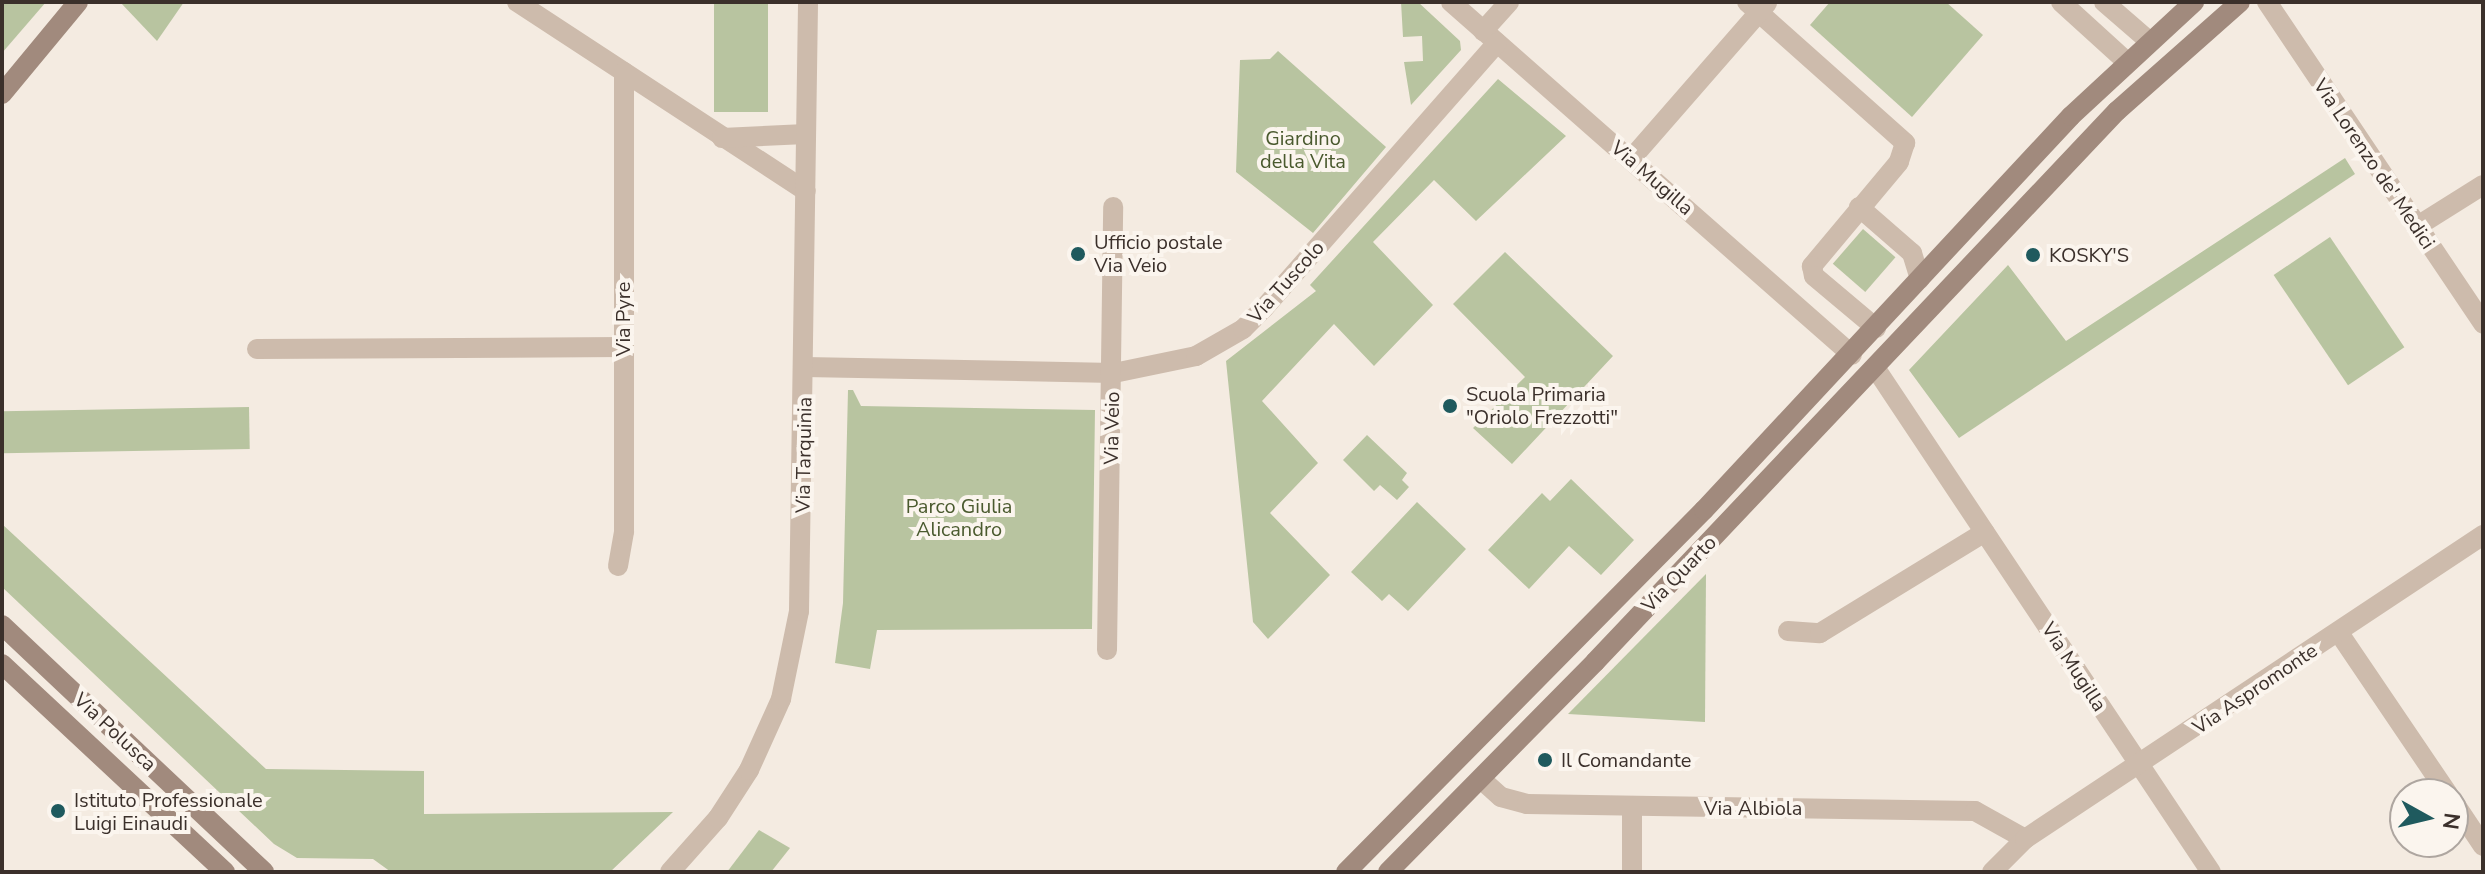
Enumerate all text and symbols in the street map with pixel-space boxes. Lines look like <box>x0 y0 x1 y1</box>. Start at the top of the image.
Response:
street label: Via Lorenzo de' Medici <box>2308 74 2440 254</box>
park label: Giardino della Vita <box>1260 127 1346 174</box>
street label: Via Mugilla <box>1606 136 1698 220</box>
place label: Ufficio postale Via Veio <box>1094 230 1223 277</box>
street label: Via Tuscolo <box>1243 236 1329 328</box>
place label: KOSKY'S <box>2049 243 2129 267</box>
marker: Ufficio postale Via Veio <box>1069 245 1087 263</box>
marker: KOSKY'S <box>2024 246 2042 264</box>
street label: Via Pyre <box>611 282 635 356</box>
place label: Scuola Primaria "Oriolo Frezzotti" <box>1466 382 1618 429</box>
street label: Via Veio <box>1099 391 1125 465</box>
street label: Via Tarquinia <box>791 397 817 513</box>
marker: Scuola Primaria "Oriolo Frezzotti" <box>1441 397 1459 415</box>
park label: Parco Giulia Alicandro <box>906 495 1012 542</box>
street label: Via Quarto <box>1637 531 1721 617</box>
street label: Via Mugilla <box>2036 618 2112 716</box>
street label: Via Aspromonte <box>2188 638 2322 740</box>
street label: Via Polusca <box>69 688 161 776</box>
place label: Il Comandante <box>1561 748 1691 772</box>
marker: Il Comandante <box>1536 751 1554 769</box>
north arrow <box>2389 778 2469 858</box>
place label: Istituto Professionale Luigi Einaudi <box>74 788 263 835</box>
street label: Via Albiola <box>1704 796 1802 820</box>
marker: Istituto Professionale Luigi Einaudi <box>49 802 67 820</box>
text: N <box>2435 811 2467 831</box>

